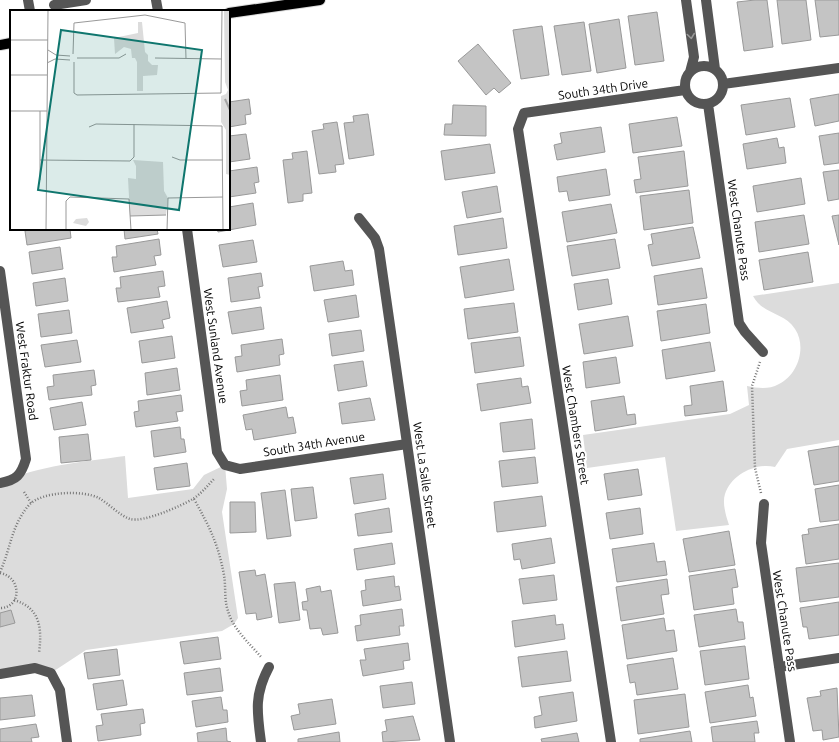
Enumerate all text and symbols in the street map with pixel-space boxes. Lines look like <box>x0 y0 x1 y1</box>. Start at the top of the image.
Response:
inset map <box>10 10 230 230</box>
one-way arrow <box>686 33 695 39</box>
street label: South 34th Drive <box>557 76 649 102</box>
street label: West Chanute Pass <box>725 179 753 281</box>
street label: West Sunland Avenue <box>201 287 231 405</box>
street label: West Fraktur Road <box>14 321 40 421</box>
street label: West Chambers Street <box>560 364 592 486</box>
street label: West La Salle Street <box>411 421 439 529</box>
street label: South 34th Avenue <box>262 430 366 458</box>
street label: West Chanute Pass <box>771 570 799 672</box>

